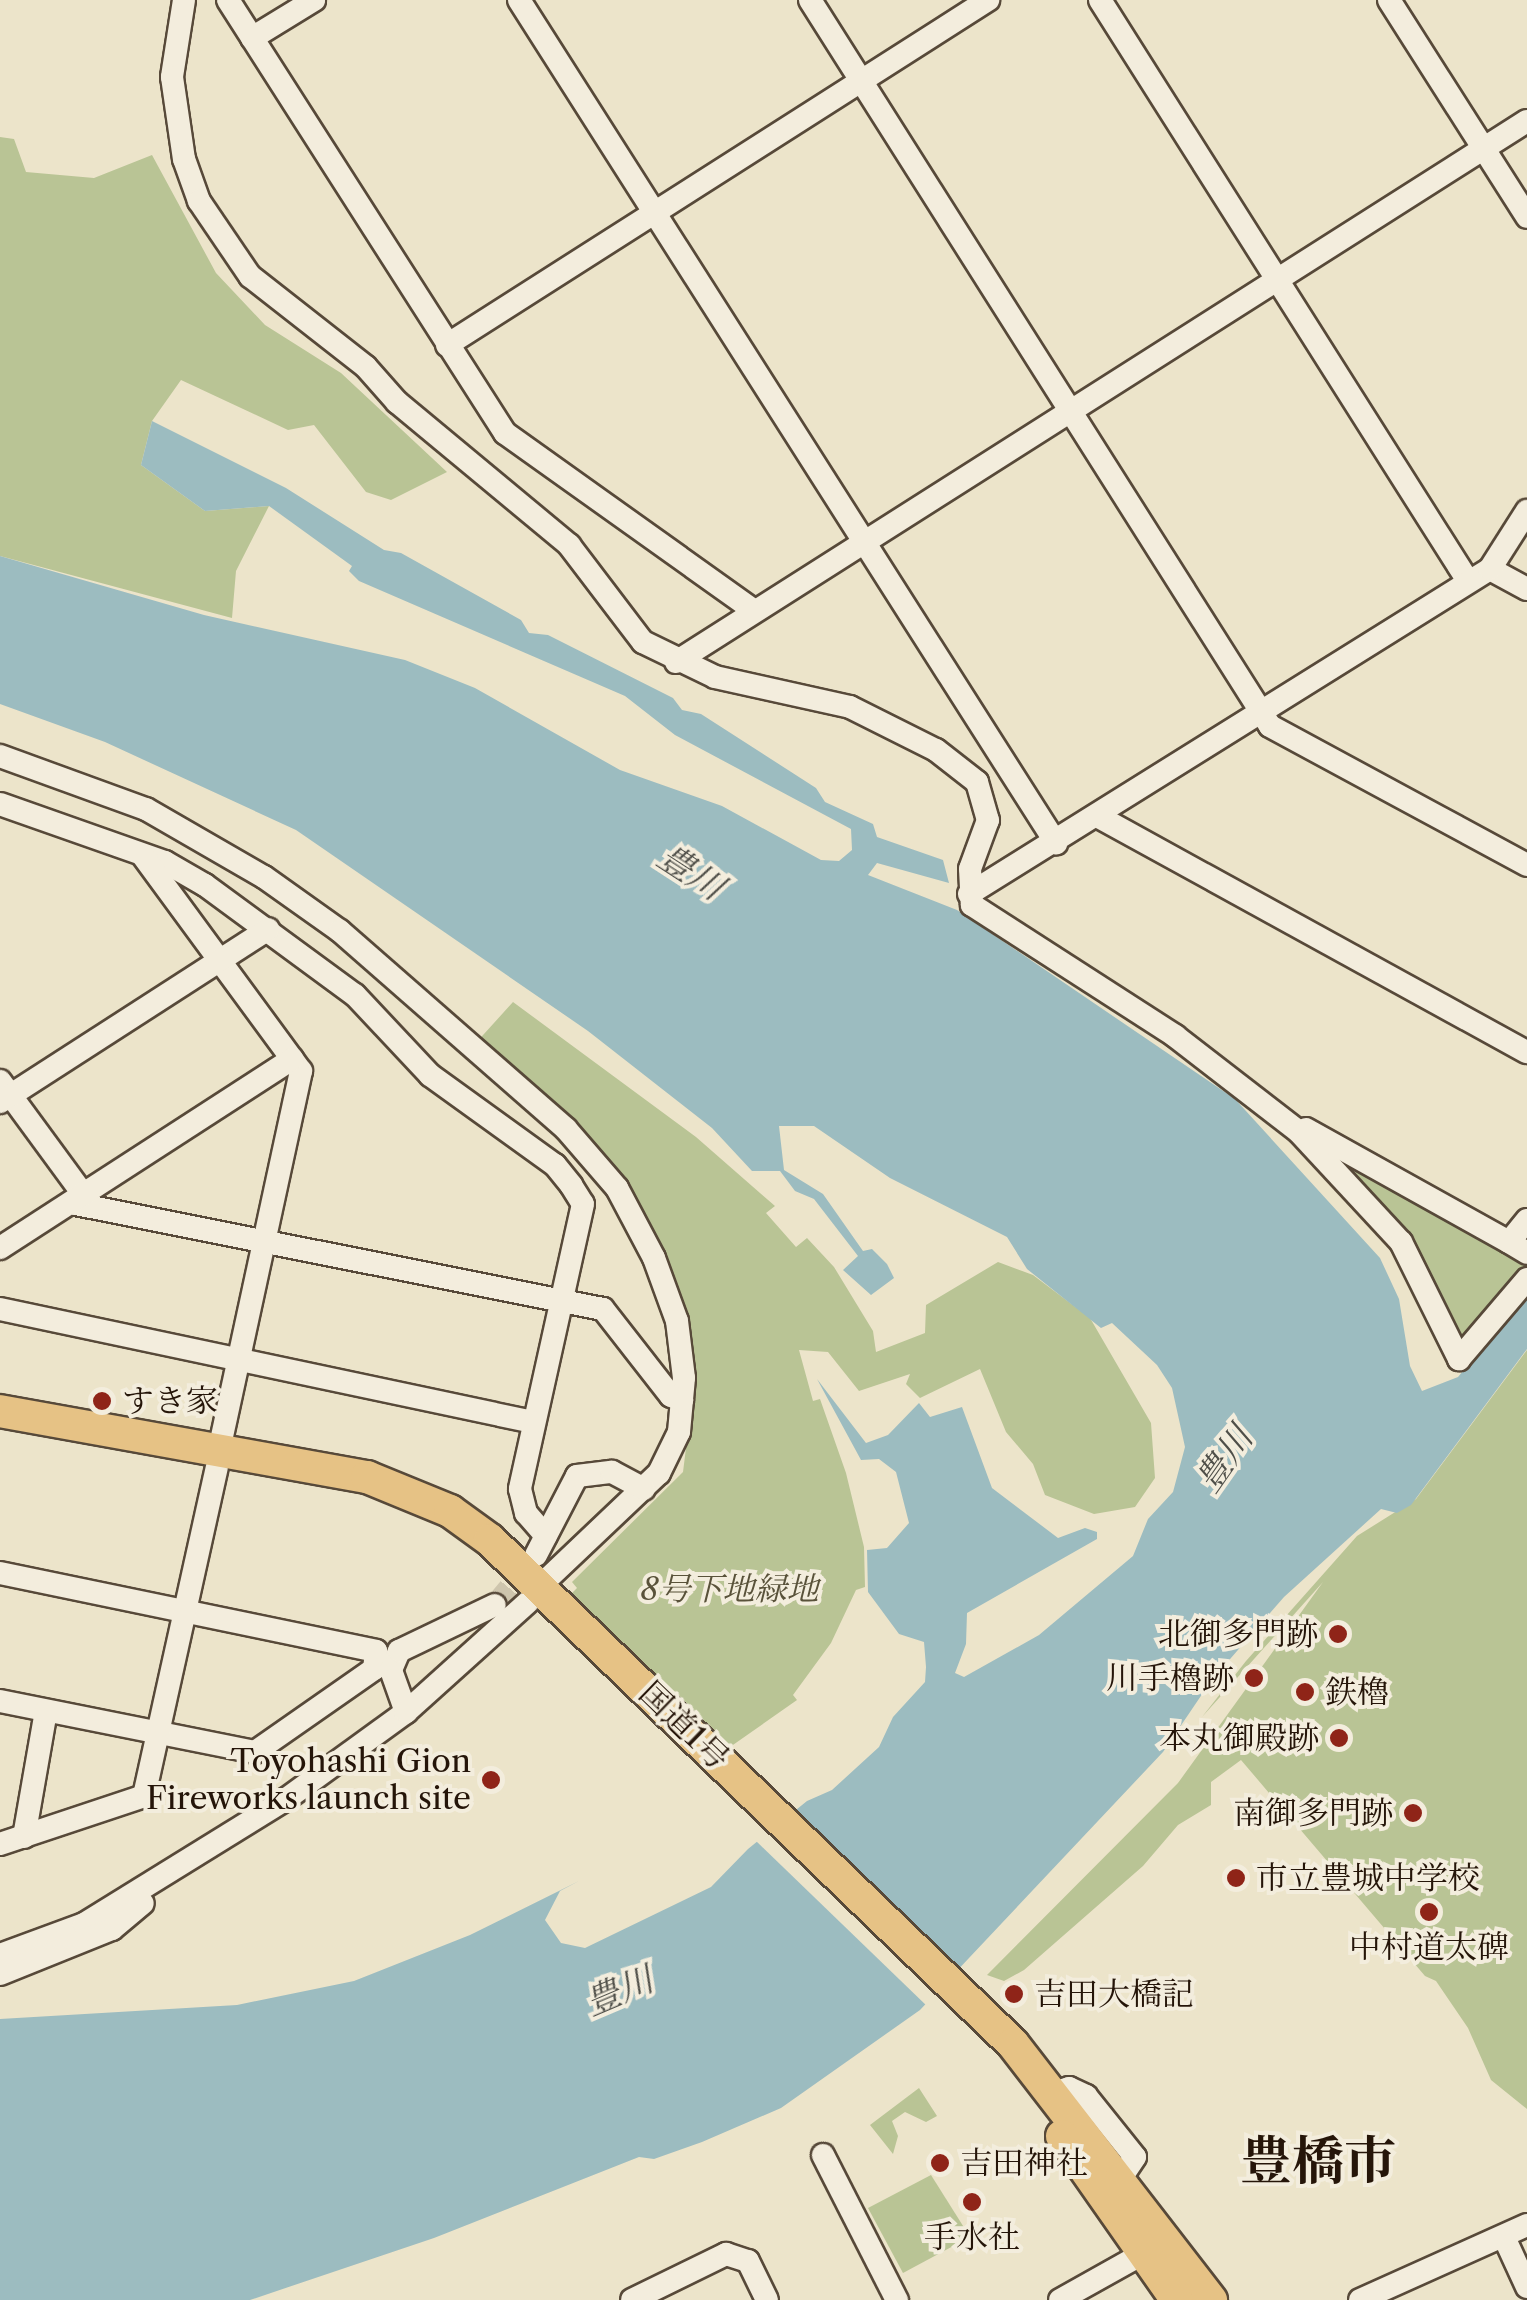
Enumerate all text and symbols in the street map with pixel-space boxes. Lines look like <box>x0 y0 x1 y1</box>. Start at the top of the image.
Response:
water label: 豊川 <box>650 835 732 909</box>
place label: すき家 <box>122 1382 218 1420</box>
marker: すき家 <box>91 1390 113 1412</box>
water label: 豊川 <box>1187 1418 1261 1500</box>
park label: 8号下地緑地 <box>640 1570 818 1608</box>
place label: 北御多門跡 <box>1158 1615 1318 1653</box>
marker: 北御多門跡 <box>1327 1623 1349 1645</box>
place label: 川手櫓跡 <box>1106 1659 1234 1697</box>
marker: 川手櫓跡 <box>1243 1667 1265 1689</box>
place label: 鉄櫓 <box>1325 1673 1389 1711</box>
street label: 国道1号 <box>631 1674 737 1778</box>
marker: 鉄櫓 <box>1294 1681 1316 1703</box>
place label: 本丸御殿跡 <box>1159 1719 1319 1757</box>
marker: 本丸御殿跡 <box>1328 1727 1350 1749</box>
place label: Toyohashi Gion Fireworks launch site <box>146 1743 471 1818</box>
marker: Toyohashi Gion Fireworks launch site <box>480 1769 502 1791</box>
place label: 南御多門跡 <box>1233 1794 1393 1832</box>
marker: 南御多門跡 <box>1402 1802 1424 1824</box>
place label: 市立豊城中学校 <box>1256 1859 1480 1897</box>
marker: 市立豊城中学校 <box>1225 1867 1247 1889</box>
marker: 中村道太碑 <box>1418 1901 1440 1923</box>
place label: 中村道太碑 <box>1349 1928 1509 1966</box>
water label: 豊川 <box>579 1958 659 2024</box>
place label: 吉田大橋記 <box>1034 1975 1194 2013</box>
marker: 吉田大橋記 <box>1003 1983 1025 2005</box>
district label: 豊橋市 <box>1240 2131 1396 2193</box>
place label: 吉田神社 <box>960 2144 1088 2182</box>
marker: 吉田神社 <box>929 2152 951 2174</box>
marker: 手水社 <box>961 2191 983 2213</box>
place label: 手水社 <box>924 2218 1020 2256</box>

